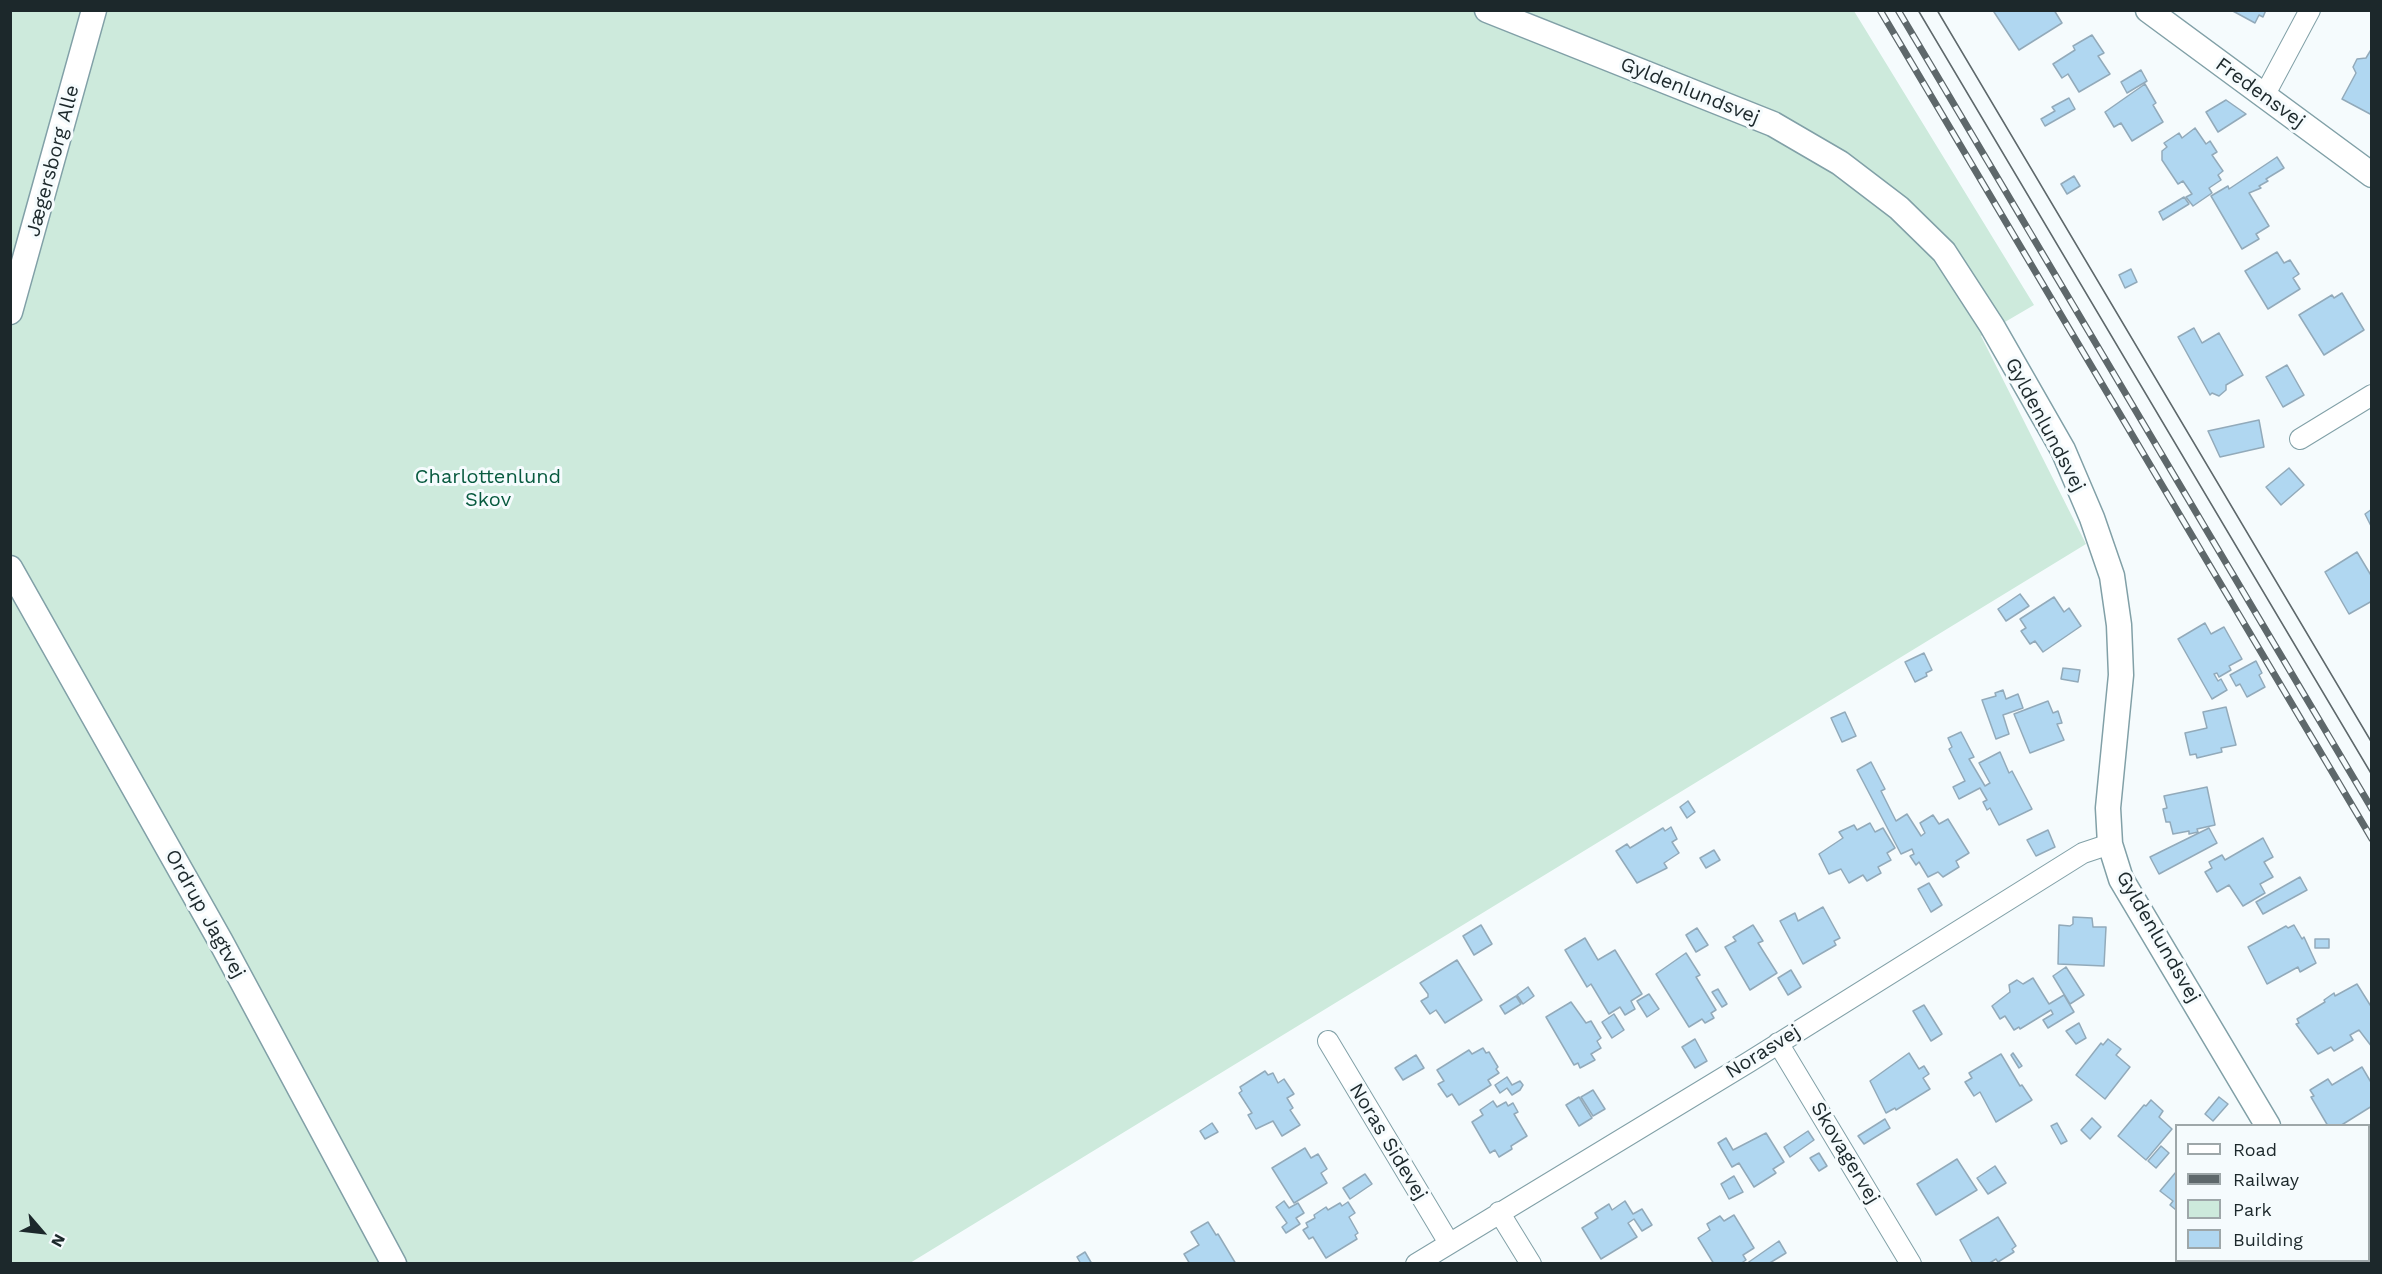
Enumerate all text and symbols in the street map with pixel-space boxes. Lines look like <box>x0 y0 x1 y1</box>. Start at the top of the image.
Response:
street label: Gyldenlundsvej <box>1617 52 1763 130</box>
street label: Fredensvej <box>2211 53 2309 133</box>
street label: Jægersborg Alle <box>21 83 85 239</box>
street label: Gyldenlundsvej <box>2000 354 2090 496</box>
park label: Charlottenlund Skov <box>415 465 561 512</box>
street label: Ordrup Jagtvej <box>160 845 250 983</box>
street label: Gyldenlundsvej <box>2111 867 2205 1007</box>
street label: Norasvej <box>1721 1020 1805 1084</box>
street label: Noras Sidevej <box>1344 1079 1432 1205</box>
street label: Skovagervej <box>1805 1098 1885 1208</box>
legend <box>2175 1124 2370 1262</box>
text: Road <box>2233 1139 2277 1160</box>
text: Railway <box>2233 1169 2299 1190</box>
text: Park <box>2233 1199 2272 1220</box>
north arrow <box>12 1202 72 1262</box>
text: Building <box>2233 1229 2303 1250</box>
text: N <box>47 1231 70 1250</box>

